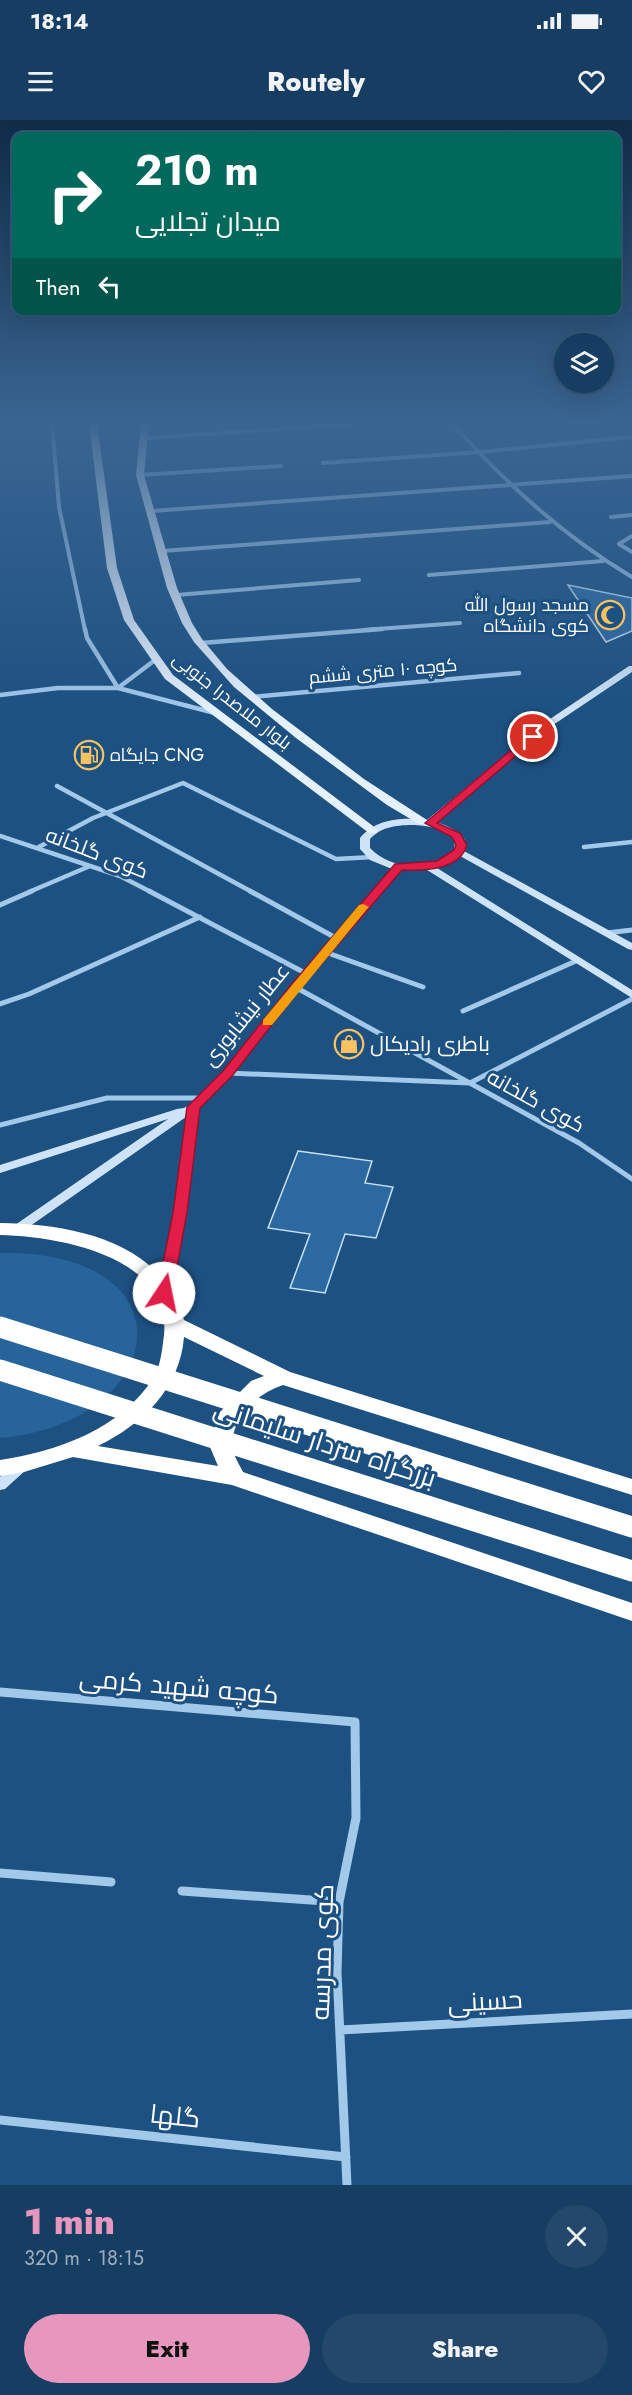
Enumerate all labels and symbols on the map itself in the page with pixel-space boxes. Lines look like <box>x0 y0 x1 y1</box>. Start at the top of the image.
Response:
place label: مسجد رسول الله کوی دانشگاه <box>465 592 589 639</box>
mosque icon: مسجد رسول الله کوی دانشگاه <box>594 599 626 631</box>
street label: بلوار ملاصدرا جنوبی <box>167 646 297 756</box>
street label: کوچه ۱۰ متری ششم <box>308 652 458 690</box>
pin <box>507 711 558 762</box>
fuel station icon: جایگاه CNG <box>73 739 105 771</box>
place label: جایگاه CNG <box>110 742 204 768</box>
street label: کوی گلخانه <box>41 820 153 886</box>
street label: عطار نیشابوری <box>195 957 297 1073</box>
shop icon: باطری رادیکال <box>333 1028 365 1060</box>
place label: باطری رادیکال <box>370 1029 490 1059</box>
street label: کوی گلخانه <box>482 1062 590 1140</box>
position arrow <box>132 1261 196 1325</box>
street label: بزرگراه سردار سلیمانی <box>209 1389 441 1497</box>
street label: کوچه شهید کرمی <box>78 1658 280 1714</box>
street label: کوی مدرسه <box>301 1883 343 2021</box>
street label: حسینی <box>447 1980 523 2022</box>
street label: گلها <box>148 2094 202 2138</box>

